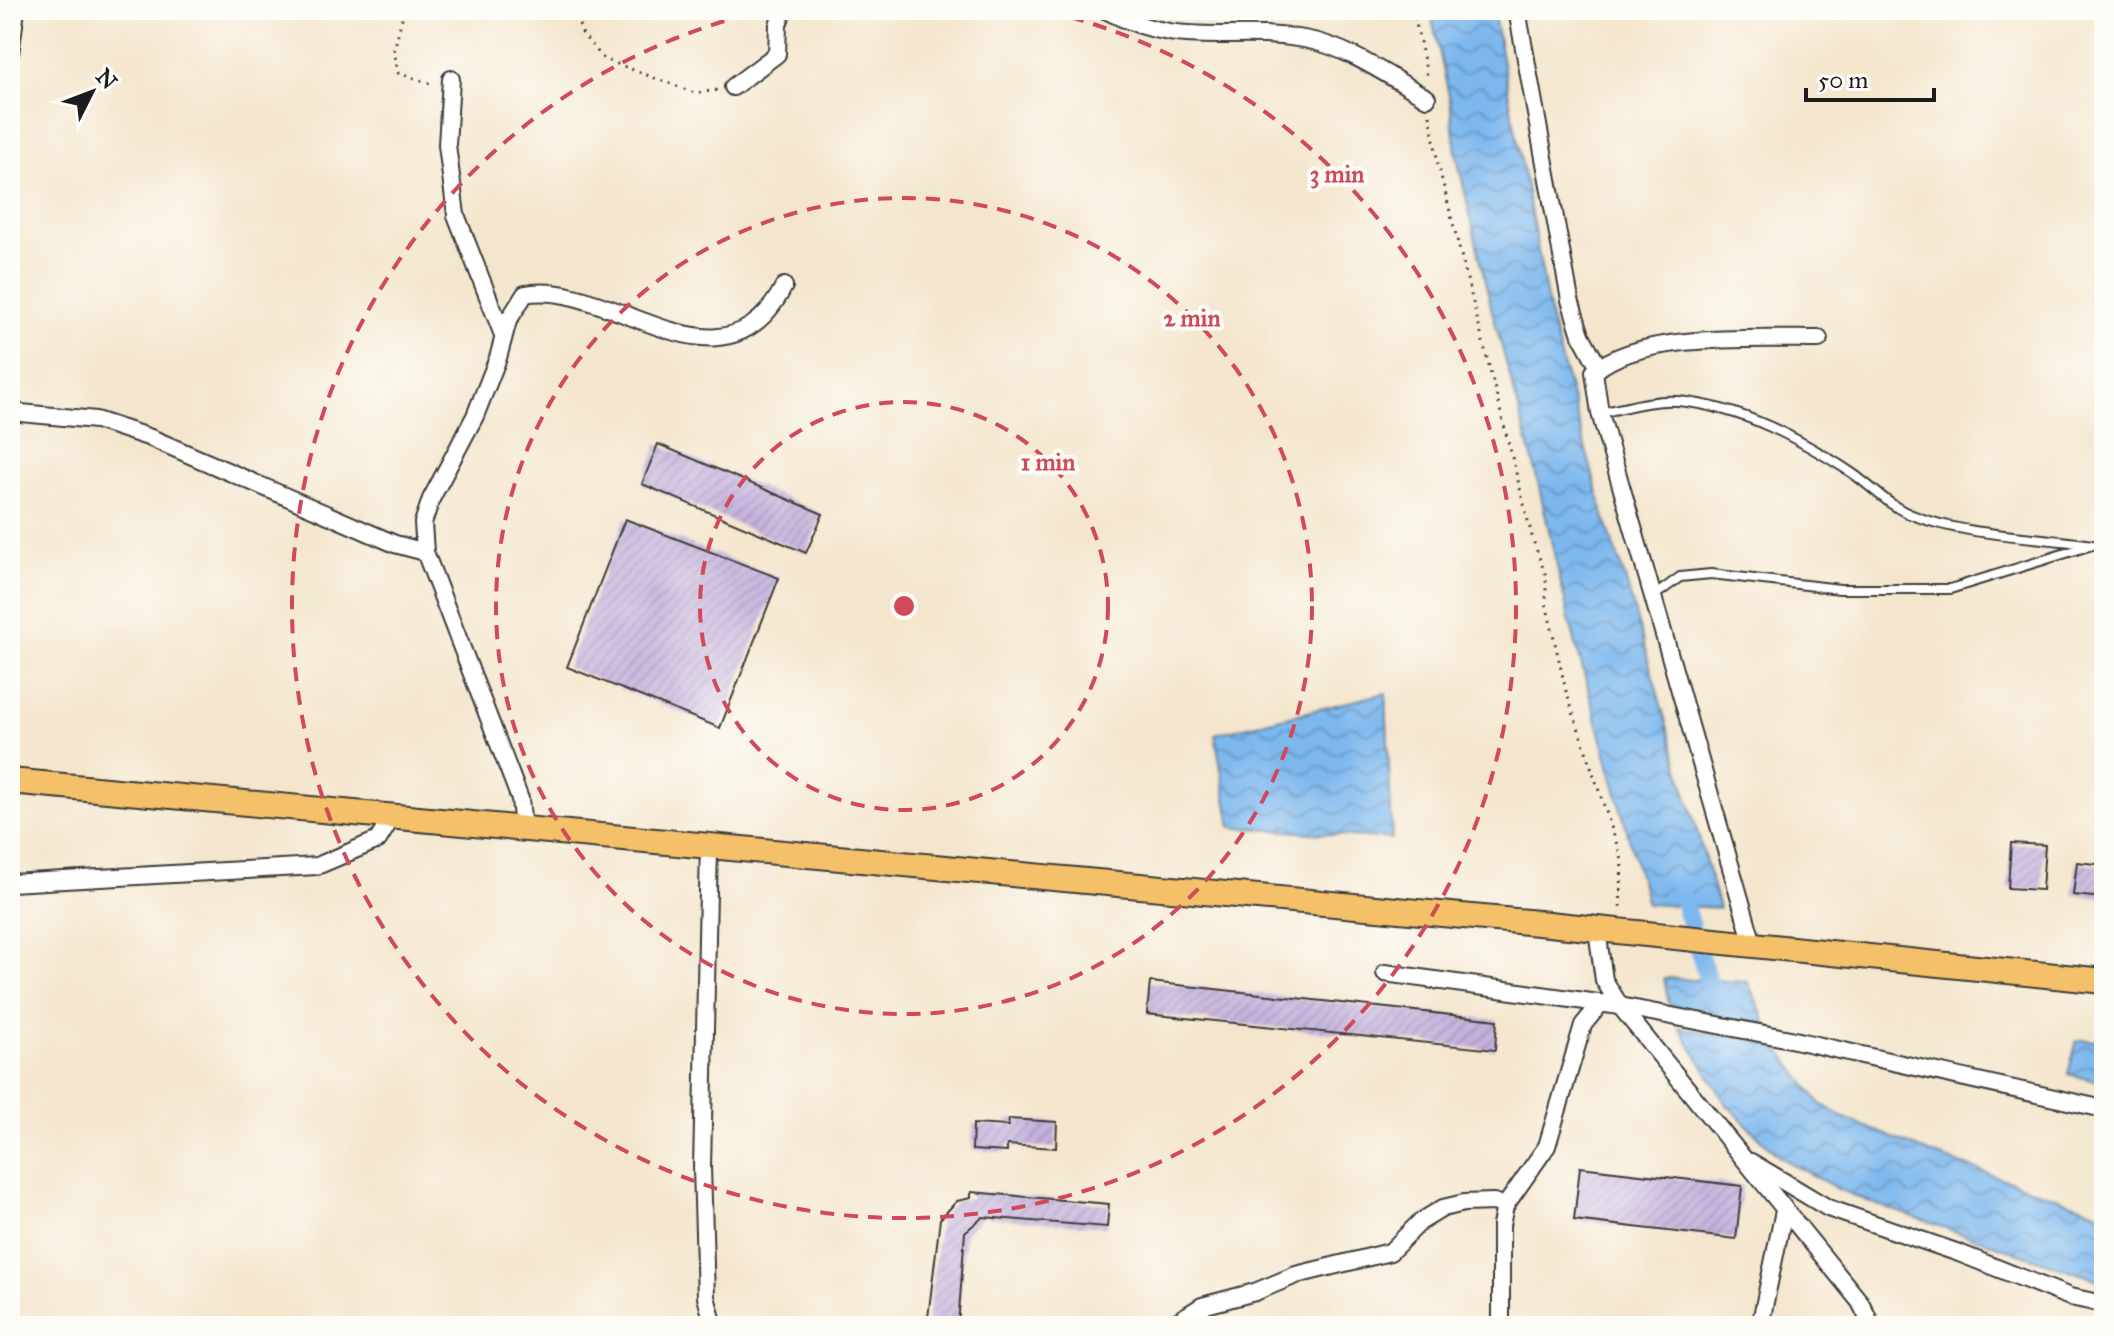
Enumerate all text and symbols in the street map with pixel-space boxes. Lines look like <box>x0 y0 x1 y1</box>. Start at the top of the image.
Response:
north arrow <box>52 52 132 132</box>
scale bar <box>1806 52 1934 102</box>
text: N <box>90 63 123 95</box>
text: 50 m <box>1818 65 1868 95</box>
text: 3 min <box>1310 159 1364 189</box>
text: 2 min <box>1164 303 1220 333</box>
text: 1 min <box>1021 447 1075 477</box>
centre of rings <box>890 592 918 620</box>

